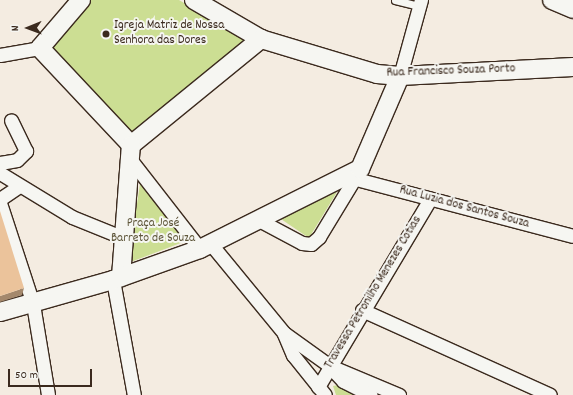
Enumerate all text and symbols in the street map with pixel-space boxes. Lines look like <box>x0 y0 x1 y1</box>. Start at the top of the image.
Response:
north arrow <box>8 8 48 48</box>
place label: Igreja Matriz de Nossa Senhora das Dores <box>114 19 224 50</box>
text: N <box>8 25 24 31</box>
marker: Igreja Matriz de Nossa Senhora das Dores <box>101 29 111 39</box>
street label: Rua Francisco Souza Porto <box>386 62 516 82</box>
street label: Rua Luzia dos Santos Souza <box>397 183 531 233</box>
street label: Travessa Petronilho Menezes Cotias <box>322 214 426 372</box>
park label: Praça José Barreto de Souza <box>111 217 195 248</box>
scale bar <box>10 361 94 387</box>
text: 50 m <box>15 367 38 384</box>

